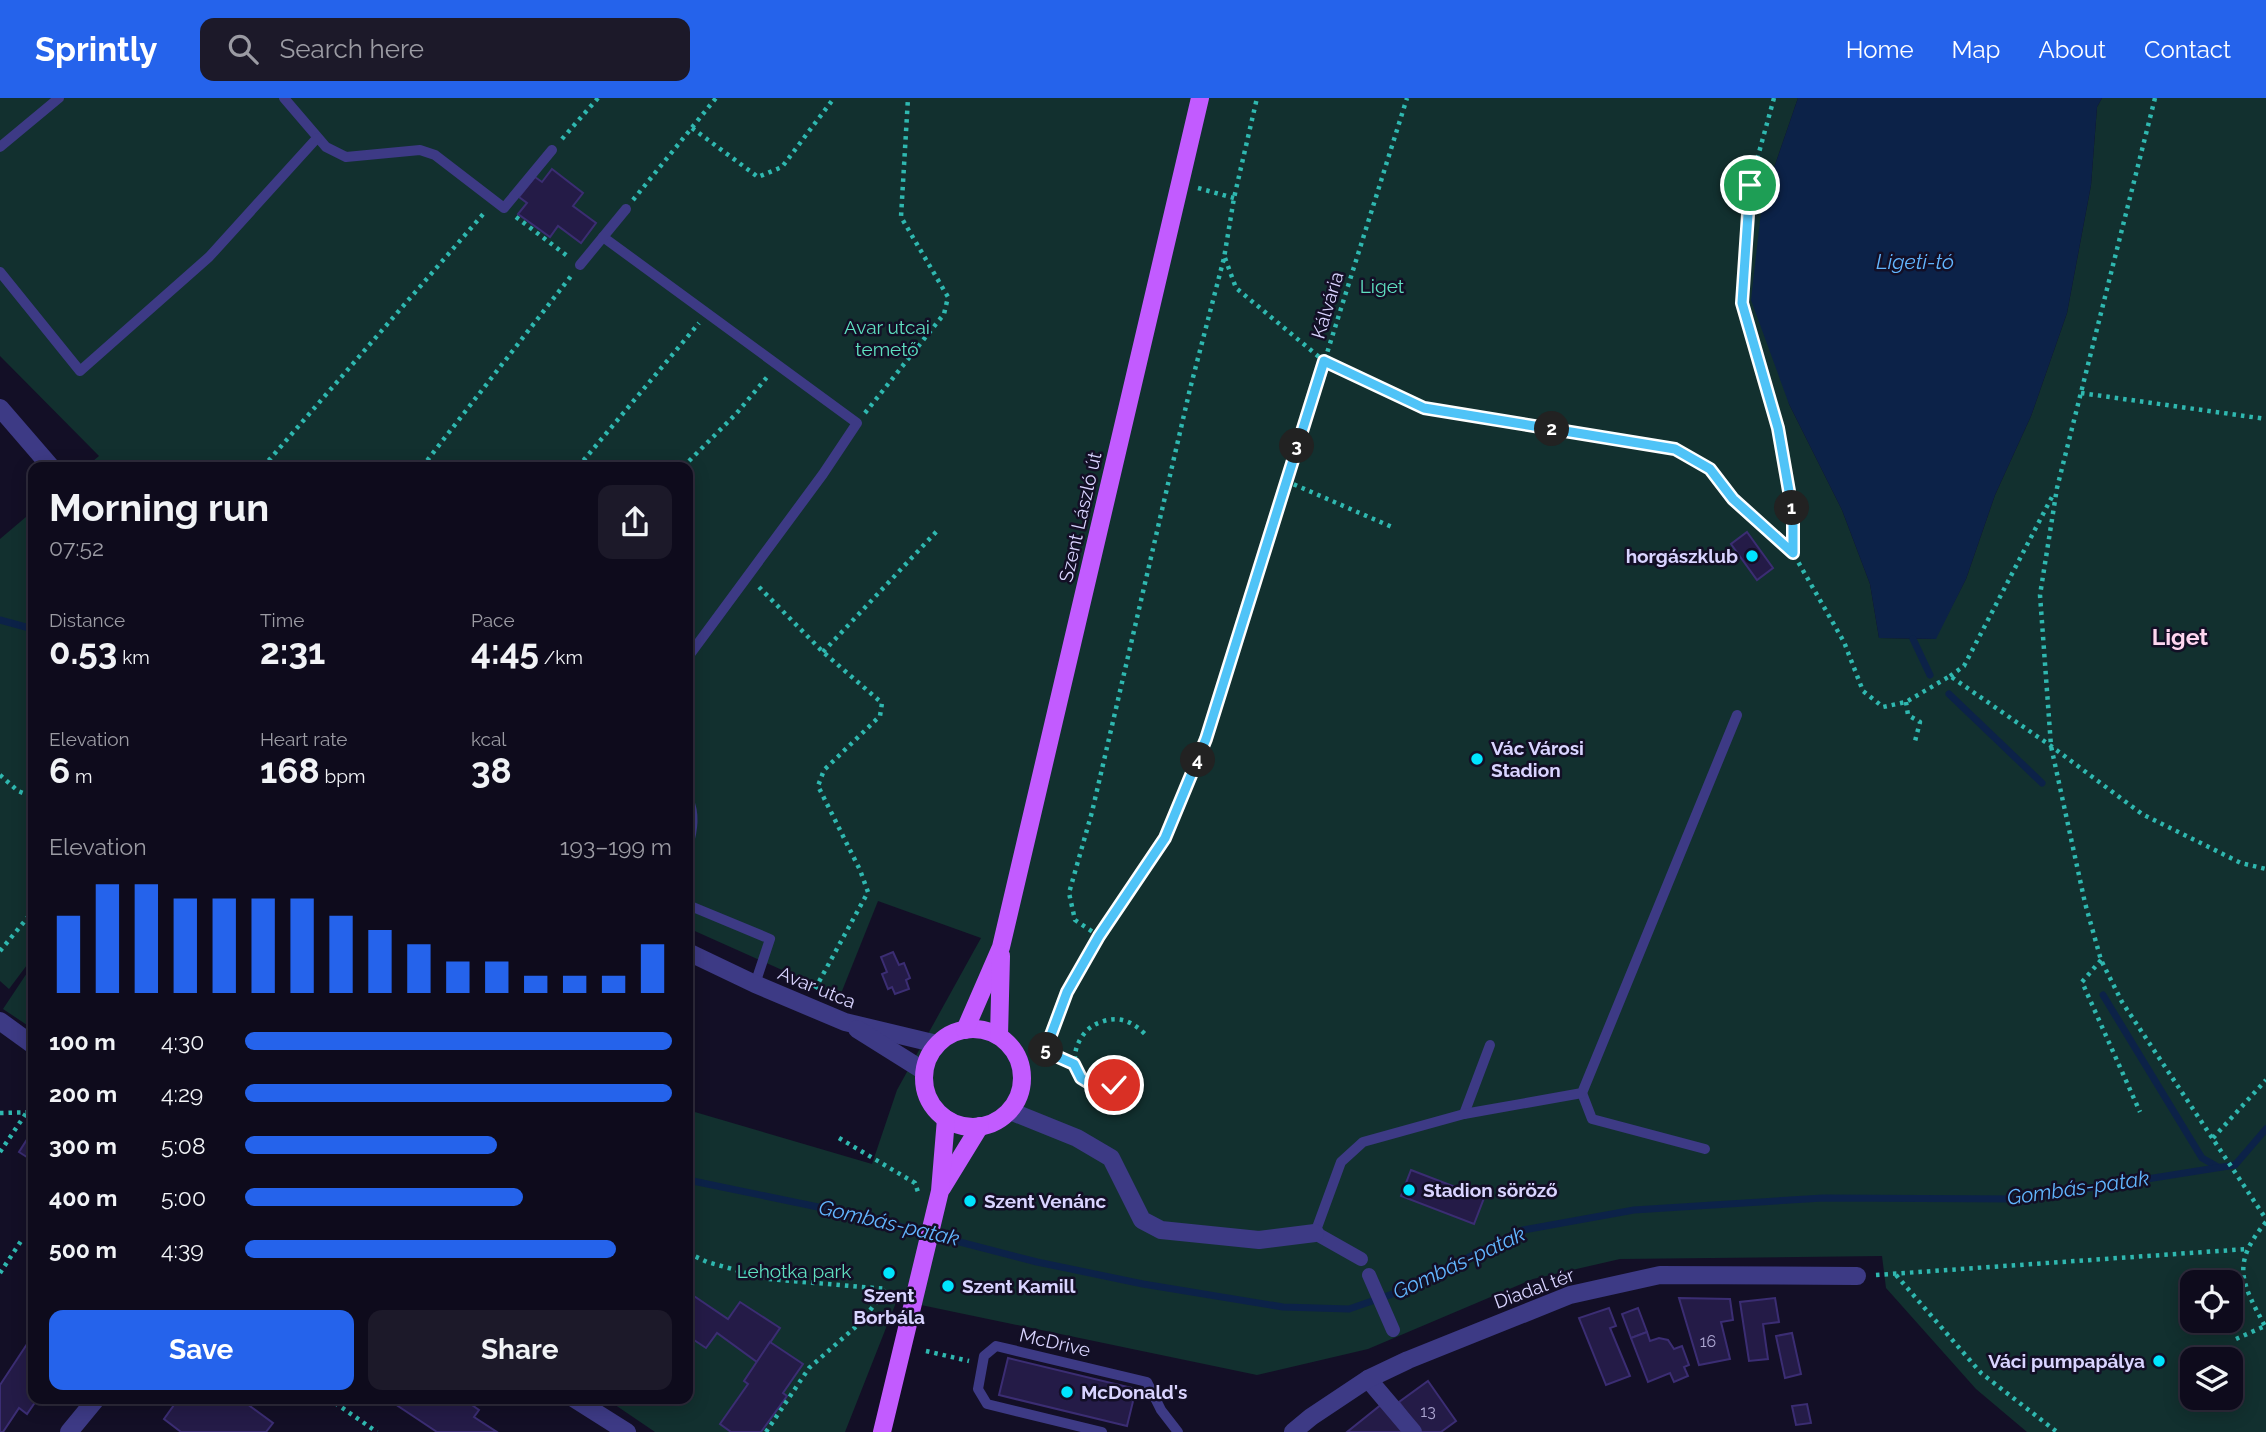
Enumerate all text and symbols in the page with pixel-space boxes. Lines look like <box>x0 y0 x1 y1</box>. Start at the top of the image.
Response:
search box <box>200 18 690 81</box>
text: Sprintly <box>35 30 158 69</box>
icon: search <box>224 30 262 68</box>
text: Search here <box>280 34 424 64</box>
text: Home <box>1846 35 1914 64</box>
text: Map <box>1952 35 2000 64</box>
text: About <box>2038 35 2106 64</box>
text: Contact <box>2144 35 2231 64</box>
pin <box>1720 155 1780 215</box>
icon: arrive <box>1731 166 1769 204</box>
water label: Ligeti-tó <box>1876 249 1954 274</box>
street label: Kálvária <box>1306 269 1348 341</box>
park label: Liget <box>1360 275 1405 297</box>
park label: Avar utcai temető <box>844 316 930 360</box>
pin: 2 <box>1534 412 1570 446</box>
text: 2 <box>1546 417 1557 439</box>
pin: 3 <box>1280 428 1314 464</box>
text: 3 <box>1291 434 1302 456</box>
street label: Szent László út <box>1054 449 1106 584</box>
text: Morning run <box>49 485 269 530</box>
button: share <box>598 485 672 559</box>
pin: 1 <box>1774 490 1810 526</box>
text: 1 <box>1787 496 1796 518</box>
text: 07:52 <box>49 534 104 561</box>
place label: horgászklub <box>1626 545 1738 567</box>
marker: horgászklub <box>1744 548 1760 564</box>
text: Distance <box>49 609 125 631</box>
text: Time <box>260 609 304 631</box>
text: Pace <box>471 609 515 631</box>
district label: Liget <box>2152 623 2208 650</box>
text: 0.53 <box>49 631 117 672</box>
text: 2:31 <box>260 631 325 672</box>
text: 4:45 <box>471 631 539 672</box>
text: km <box>117 646 150 668</box>
text: /km <box>539 646 583 668</box>
text: Elevation <box>49 728 130 750</box>
text: Heart rate <box>260 728 348 750</box>
text: kcal <box>471 728 507 750</box>
place label: Vác Városi Stadion <box>1491 737 1584 781</box>
pin: 4 <box>1180 742 1216 778</box>
text: 4 <box>1192 748 1203 770</box>
text: 6 <box>49 750 70 791</box>
text: 168 <box>260 750 320 791</box>
text: 38 <box>471 750 512 791</box>
marker: Vác Városi Stadion <box>1469 751 1485 767</box>
text: m <box>70 765 93 787</box>
text: bpm <box>320 765 365 787</box>
text: Elevation <box>49 833 147 860</box>
text: 193–199 m <box>560 833 672 860</box>
street label: Avar utca <box>775 961 859 1013</box>
text: 100 m <box>49 1028 116 1055</box>
text: 4:30 <box>161 1028 204 1055</box>
pin: 5 <box>1028 1032 1064 1068</box>
text: 5 <box>1040 1038 1051 1060</box>
pin <box>1084 1055 1144 1115</box>
icon: check <box>1095 1066 1133 1104</box>
text: 200 m <box>49 1080 117 1107</box>
text: 4:29 <box>161 1080 203 1107</box>
text: 300 m <box>49 1132 117 1159</box>
text: 5:08 <box>161 1132 206 1159</box>
water label: Gombás-patak <box>2005 1165 2151 1210</box>
place label: Stadion söröző <box>1423 1179 1557 1201</box>
marker: Stadion söröző <box>1401 1182 1417 1198</box>
text: 400 m <box>49 1184 117 1211</box>
text: 5:00 <box>161 1184 206 1211</box>
place label: Szent Venánc <box>984 1190 1107 1212</box>
marker: Szent Venánc <box>962 1193 978 1209</box>
water label: Gombás-patak <box>816 1194 962 1251</box>
water label: Gombás-patak <box>1388 1221 1529 1304</box>
text: 500 m <box>49 1236 117 1263</box>
text: 4:39 <box>161 1236 204 1263</box>
park label: Lehotka park <box>737 1260 851 1282</box>
street label: Diadal tér <box>1491 1263 1577 1313</box>
marker: Szent Borbála <box>881 1265 897 1281</box>
map controls <box>2180 1270 2243 1410</box>
button: locate <box>2180 1270 2243 1333</box>
place label: Szent Kamill <box>962 1275 1077 1297</box>
marker: Szent Kamill <box>940 1278 956 1294</box>
place label: Szent Borbála <box>853 1284 925 1328</box>
button: Save <box>49 1310 354 1390</box>
button: Share <box>368 1310 672 1390</box>
street label: McDrive <box>1017 1323 1093 1361</box>
house number: 16 <box>1700 1332 1716 1351</box>
button: layers <box>2180 1347 2243 1410</box>
place label: Váci pumpapálya <box>1988 1350 2145 1372</box>
marker: Váci pumpapálya <box>2151 1353 2167 1369</box>
place label: McDonald's <box>1081 1381 1187 1403</box>
marker: McDonald's <box>1059 1384 1075 1400</box>
house number: 13 <box>1420 1402 1436 1421</box>

